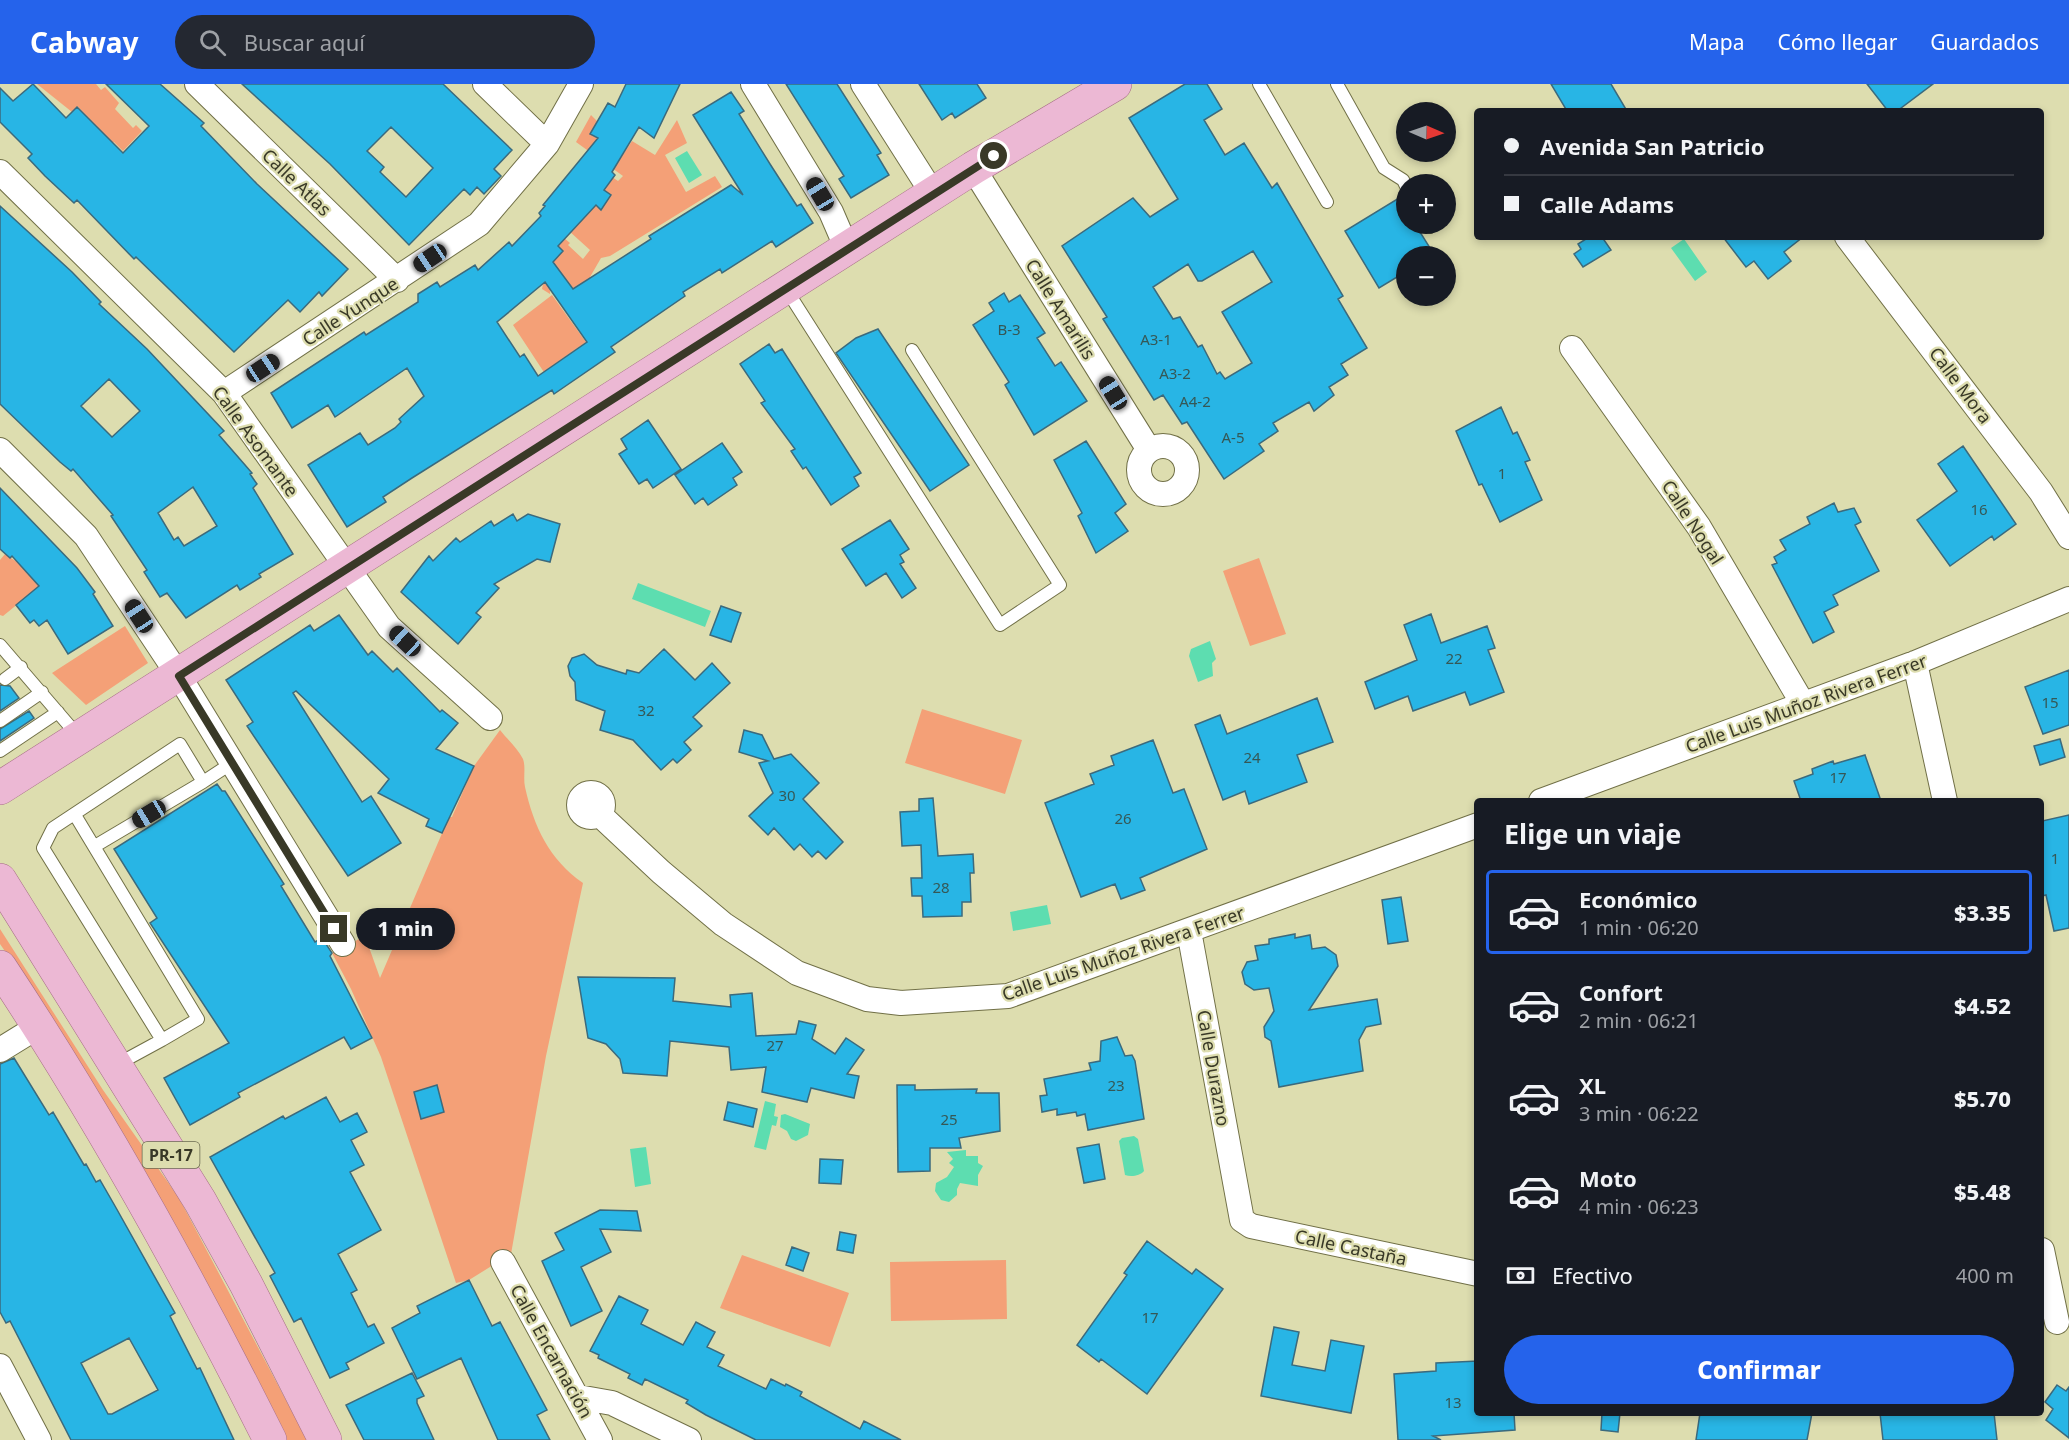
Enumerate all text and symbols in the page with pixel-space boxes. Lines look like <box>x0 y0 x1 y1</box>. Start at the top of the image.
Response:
search box <box>175 15 595 69</box>
text: Cabway <box>30 23 139 61</box>
icon: search <box>196 26 229 59</box>
text: Buscar aquí <box>244 27 365 57</box>
text: Mapa <box>1689 28 1744 56</box>
text: Cómo llegar <box>1777 28 1897 56</box>
text: Guardados <box>1930 28 2039 56</box>
north arrow <box>1396 102 1456 162</box>
map controls <box>1396 102 1456 306</box>
text: Avenida San Patricio <box>1540 131 1764 161</box>
route start <box>980 142 1007 169</box>
street label: Calle Atlas <box>257 143 337 221</box>
car <box>803 174 837 214</box>
button: + <box>1396 174 1456 234</box>
text: Calle Adams <box>1540 189 1674 219</box>
car <box>410 240 450 276</box>
button: − <box>1396 246 1456 306</box>
street label: Calle Amarilis <box>1021 254 1101 364</box>
street label: Calle Yunque <box>297 271 403 351</box>
house number: B-3 <box>997 319 1021 339</box>
house number: A3-1 <box>1140 329 1172 349</box>
street label: Calle Mora <box>1924 342 1998 428</box>
car <box>243 351 283 385</box>
house number: A3-2 <box>1159 363 1191 383</box>
car <box>1096 373 1130 413</box>
street label: Calle Asomante <box>208 381 304 501</box>
house number: A4-2 <box>1179 391 1211 411</box>
house number: A-5 <box>1222 427 1245 447</box>
house number: 1 <box>1498 463 1506 483</box>
street label: Calle Nogal <box>1657 475 1729 569</box>
house number: 16 <box>1970 499 1988 519</box>
car <box>122 596 156 636</box>
car <box>386 622 424 660</box>
house number: 22 <box>1445 648 1463 668</box>
street label: Calle Luis Muñoz Rivera Ferrer <box>1682 648 1930 758</box>
house number: 15 <box>2041 692 2059 712</box>
house number: 32 <box>637 700 655 720</box>
house number: 24 <box>1243 747 1261 767</box>
house number: 17 <box>1829 767 1847 787</box>
house number: 30 <box>778 785 796 805</box>
car <box>129 797 169 831</box>
house number: 26 <box>1114 808 1132 828</box>
text: Elige un viaje <box>1504 815 1681 852</box>
house number: 1 <box>2051 848 2059 868</box>
house number: 28 <box>932 877 950 897</box>
text: Económico <box>1579 884 1698 914</box>
icon: car <box>1507 885 1561 939</box>
text: $3.35 <box>1954 897 2011 927</box>
street label: Calle Luis Muñoz Rivera Ferrer <box>998 900 1248 1006</box>
callout: 1 min <box>355 908 454 950</box>
text: 1 min · 06:20 <box>1579 914 1699 941</box>
route end <box>320 915 347 942</box>
text: 1 min <box>378 915 433 942</box>
text: Confort <box>1579 977 1663 1007</box>
icon: car <box>1507 978 1561 1032</box>
text: $4.52 <box>1954 990 2011 1020</box>
text: 2 min · 06:21 <box>1579 1007 1699 1034</box>
street label: Calle Durazno <box>1192 1008 1236 1128</box>
house number: 27 <box>766 1035 784 1055</box>
text: XL <box>1579 1070 1606 1100</box>
icon: car <box>1507 1071 1561 1125</box>
house number: 23 <box>1107 1075 1125 1095</box>
text: $5.70 <box>1954 1083 2011 1113</box>
text: 3 min · 06:22 <box>1579 1100 1699 1127</box>
house number: 25 <box>940 1109 958 1129</box>
road number: PR-17 <box>142 1142 200 1168</box>
text: Moto <box>1579 1163 1637 1193</box>
icon: car <box>1507 1164 1561 1218</box>
text: $5.48 <box>1954 1176 2011 1206</box>
text: 4 min · 06:23 <box>1579 1193 1699 1220</box>
street label: Calle Castaña <box>1293 1223 1409 1271</box>
icon: cash <box>1504 1259 1537 1292</box>
text: Efectivo <box>1552 1260 1633 1290</box>
text: 400 m <box>1956 1262 2014 1289</box>
street label: Calle Encarnación <box>505 1280 599 1422</box>
house number: 17 <box>1141 1307 1159 1327</box>
button: Confirmar <box>1504 1335 2014 1404</box>
house number: 13 <box>1444 1392 1462 1412</box>

